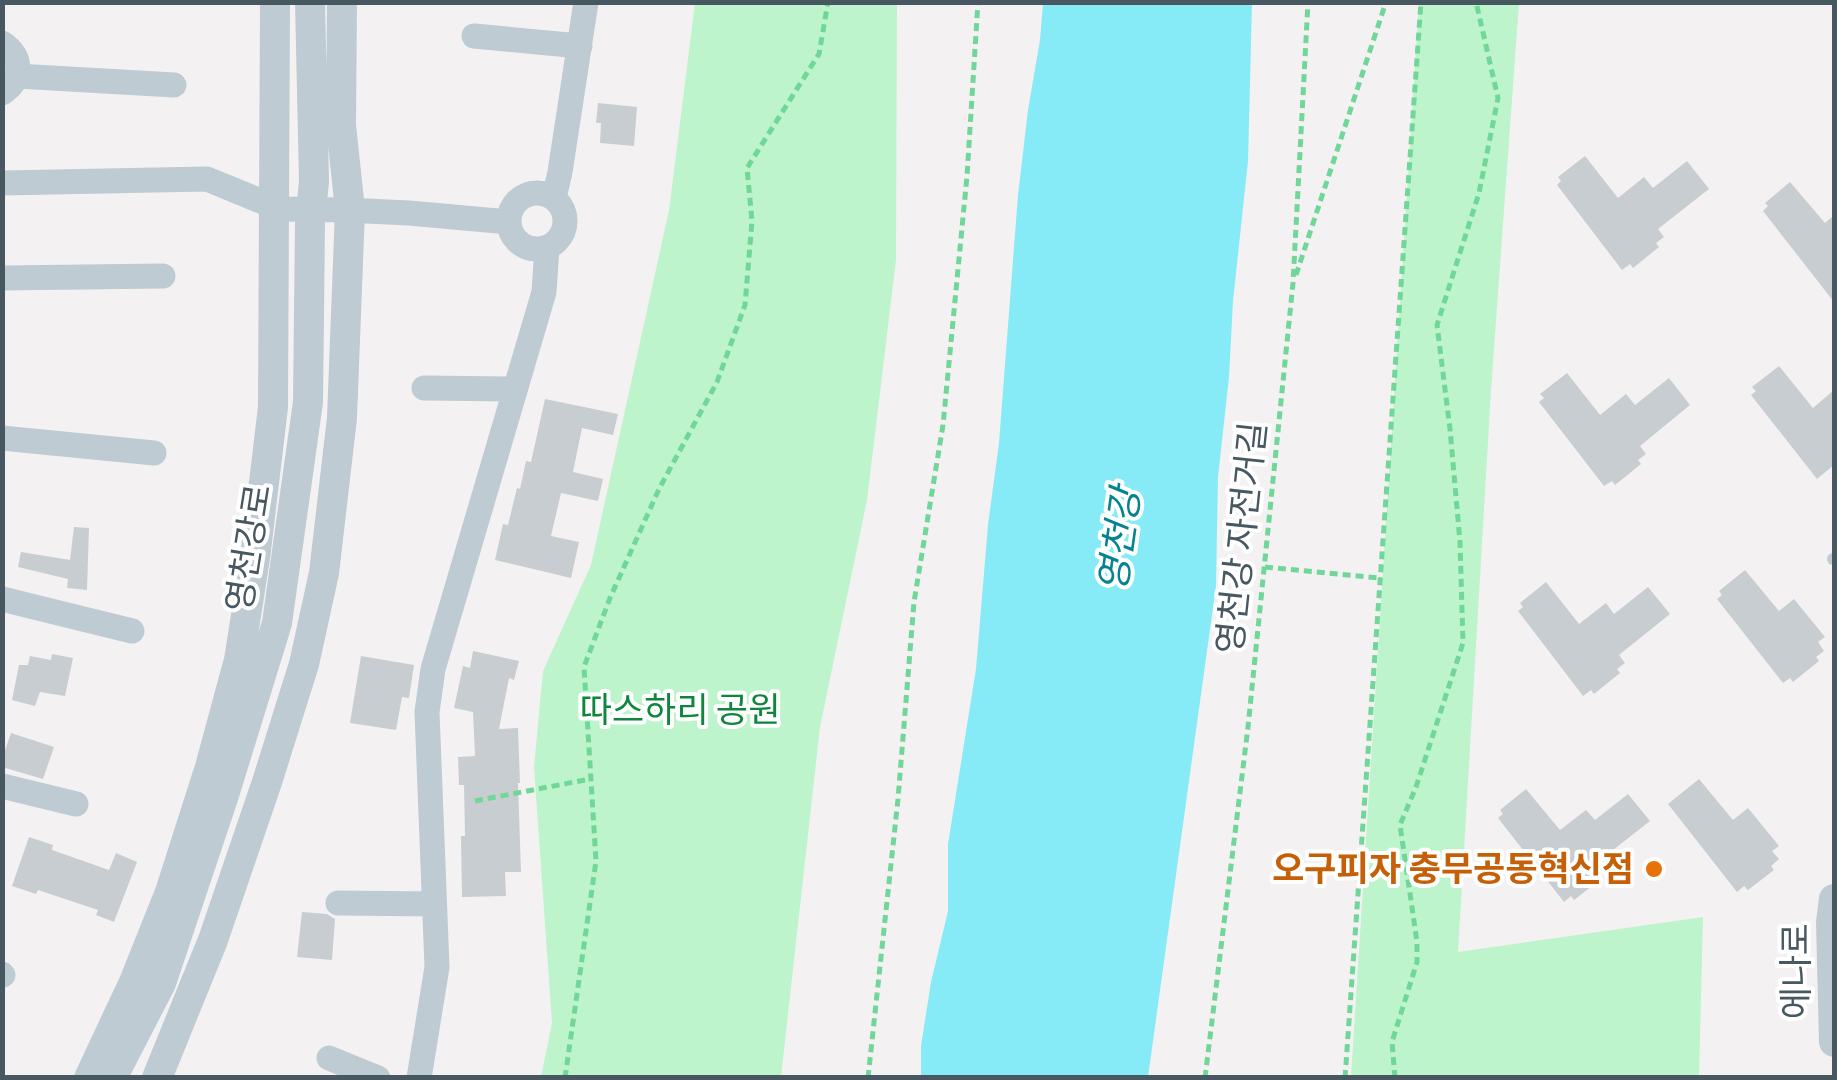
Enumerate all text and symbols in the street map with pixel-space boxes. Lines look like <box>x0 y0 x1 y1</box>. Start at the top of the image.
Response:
street label: 영천강 자전거길 <box>1208 420 1276 656</box>
water label: 영천강 <box>1089 480 1151 595</box>
street label: 영천강로 <box>218 481 280 615</box>
park label: 따스하리 공원 <box>580 689 780 732</box>
place label: 오구피자 충무공동혁신점 <box>1272 848 1634 891</box>
marker: 오구피자 충무공동혁신점 <box>1643 858 1665 880</box>
street label: 에나로 <box>1775 923 1818 1019</box>

